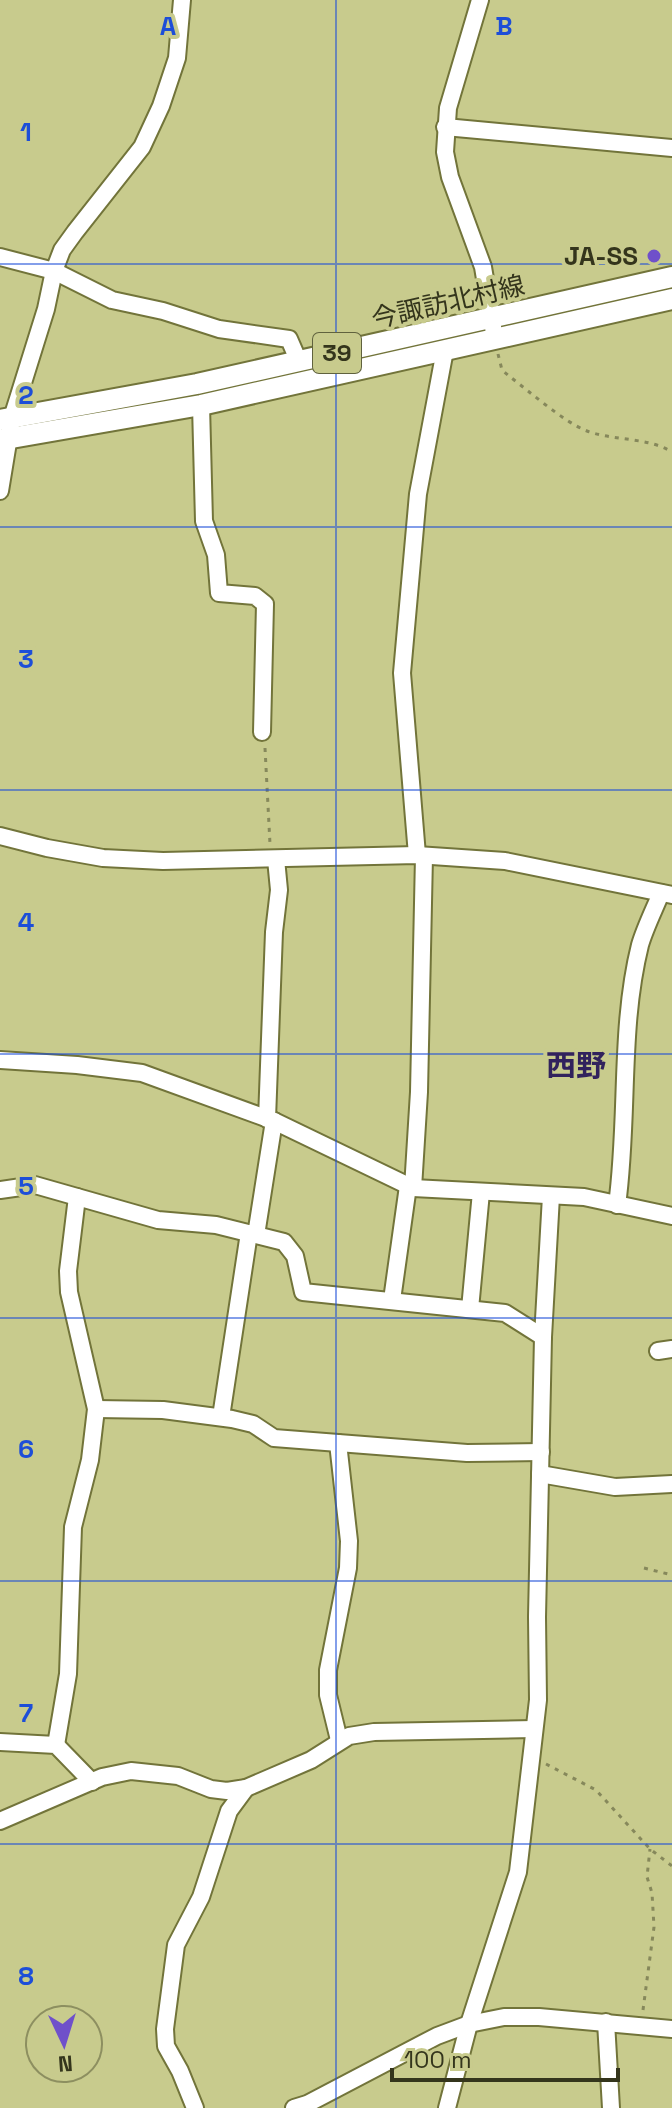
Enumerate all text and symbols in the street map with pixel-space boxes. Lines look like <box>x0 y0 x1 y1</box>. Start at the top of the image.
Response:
text: A <box>160 9 177 43</box>
text: B <box>495 9 513 43</box>
text: 1 <box>20 115 32 149</box>
place label: JA-SS <box>564 239 638 273</box>
marker: JA-SS <box>645 247 663 265</box>
street label: 今諏訪北村線 <box>368 268 528 336</box>
road number: 39 <box>313 333 361 373</box>
text: 2 <box>18 378 34 412</box>
text: 3 <box>18 642 34 676</box>
text: 4 <box>18 905 34 939</box>
district label: 西野 <box>546 1046 606 1085</box>
text: 5 <box>18 1169 34 1203</box>
text: 6 <box>18 1432 34 1466</box>
text: 7 <box>19 1696 33 1730</box>
text: 8 <box>18 1959 34 1993</box>
north arrow <box>24 2004 104 2084</box>
scale bar <box>392 2032 618 2082</box>
text: 100 m <box>404 2044 472 2075</box>
text: N <box>57 2049 74 2078</box>

